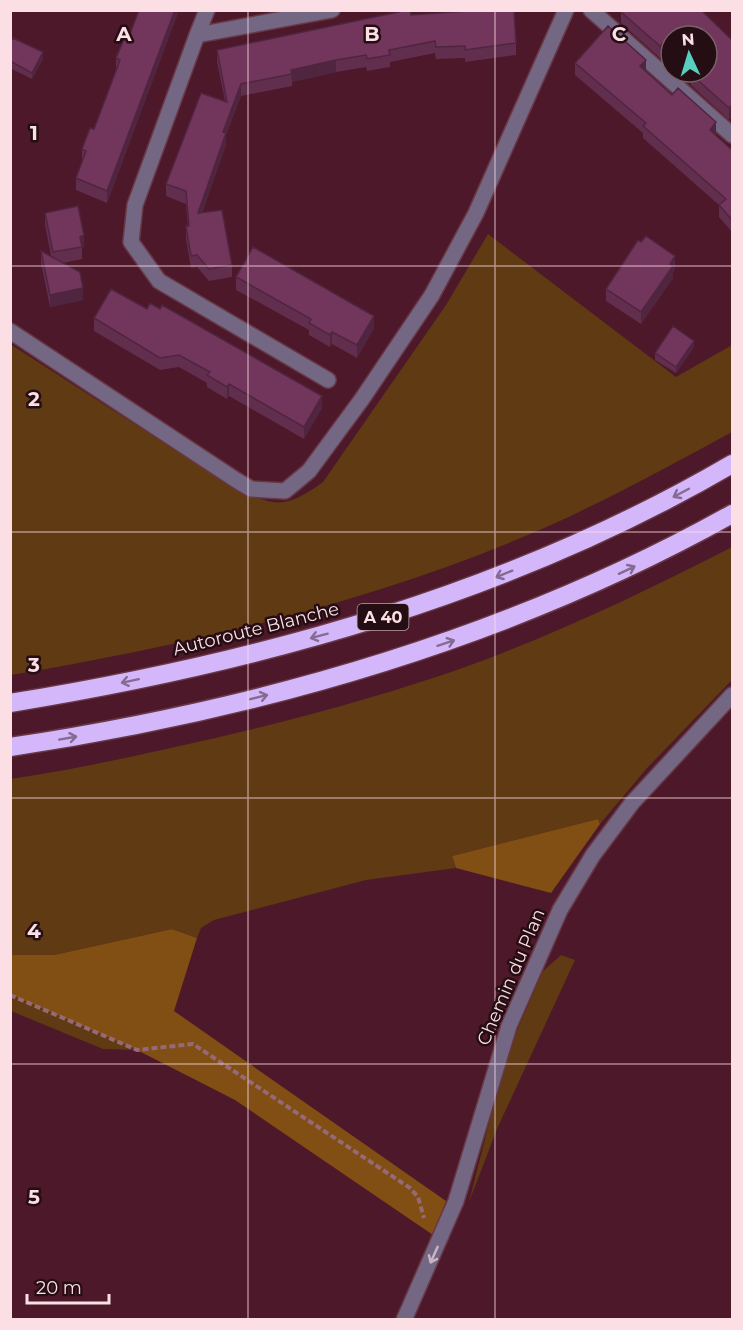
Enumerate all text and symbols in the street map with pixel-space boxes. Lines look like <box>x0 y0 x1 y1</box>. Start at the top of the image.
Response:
text: A <box>115 22 132 46</box>
text: B <box>364 22 380 46</box>
text: C <box>612 22 627 46</box>
north arrow <box>659 24 719 84</box>
text: N <box>681 30 695 49</box>
text: 1 <box>30 121 38 145</box>
text: 2 <box>28 387 40 411</box>
one-way arrow <box>673 488 691 499</box>
one-way arrow <box>617 563 635 575</box>
one-way arrow <box>495 569 514 580</box>
street label: Autoroute Blanche <box>171 598 341 660</box>
road number: A 40 <box>358 604 409 630</box>
one-way arrow <box>310 631 329 643</box>
one-way arrow <box>436 637 455 648</box>
text: 3 <box>27 653 40 677</box>
one-way arrow <box>120 676 140 687</box>
one-way arrow <box>249 691 268 703</box>
one-way arrow <box>58 732 78 743</box>
street label: Chemin du Plan <box>472 905 550 1049</box>
text: 4 <box>27 919 41 943</box>
text: 5 <box>28 1185 40 1209</box>
one-way arrow <box>428 1245 439 1263</box>
scale bar <box>27 1267 110 1305</box>
text: 20 m <box>36 1277 82 1299</box>

